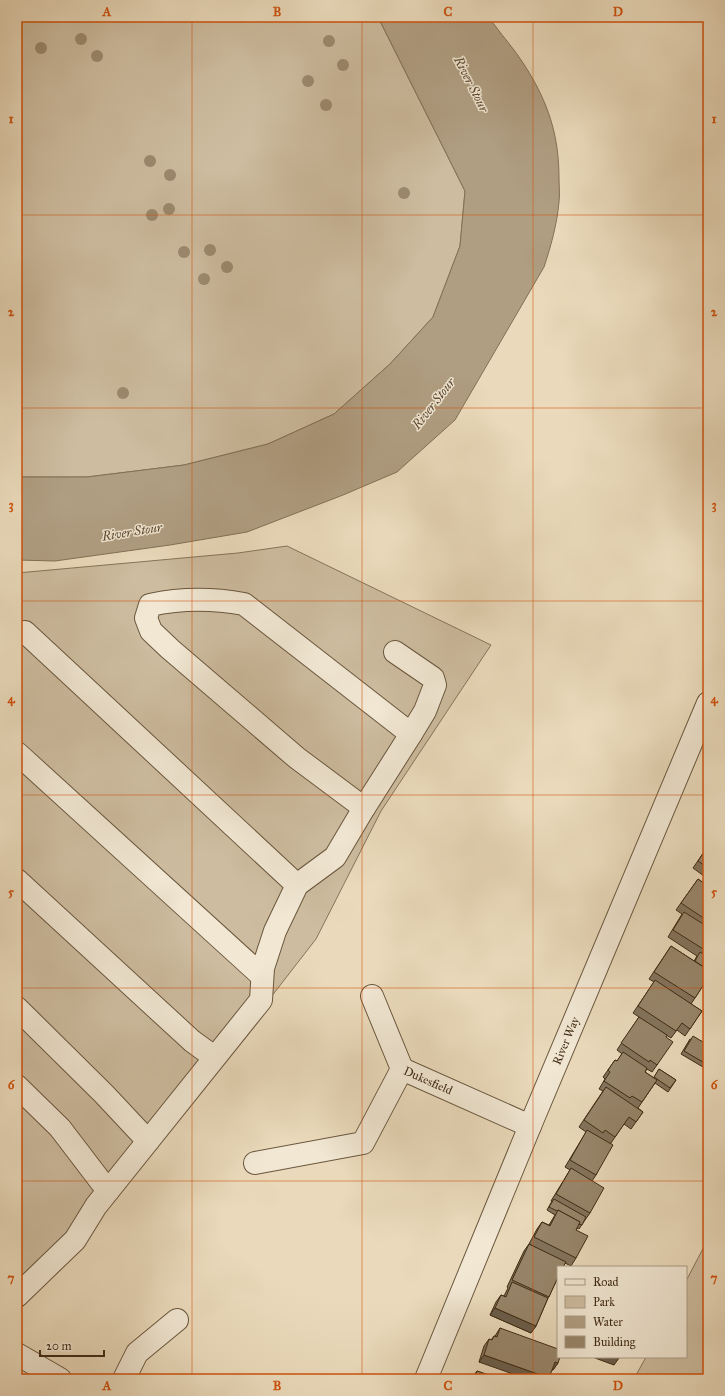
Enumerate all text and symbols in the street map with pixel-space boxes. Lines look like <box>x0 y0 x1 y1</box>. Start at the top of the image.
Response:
text: A <box>102 4 112 20</box>
text: B <box>273 4 282 20</box>
text: C <box>444 4 453 20</box>
text: D <box>613 4 623 20</box>
water label: River Stour <box>450 53 492 116</box>
text: 1 <box>8 111 14 127</box>
text: 1 <box>711 111 717 127</box>
text: 2 <box>8 304 15 320</box>
text: 2 <box>711 304 718 320</box>
water label: River Stour <box>408 374 459 433</box>
text: 3 <box>8 497 14 513</box>
text: 3 <box>711 497 717 513</box>
water label: River Stour <box>100 519 164 545</box>
text: 4 <box>7 691 15 707</box>
text: 4 <box>710 691 718 707</box>
text: 5 <box>8 884 15 900</box>
text: 5 <box>711 884 718 900</box>
street label: River Way <box>550 1014 582 1067</box>
street label: Dukesfield <box>401 1064 455 1098</box>
text: 6 <box>8 1077 16 1093</box>
text: 6 <box>711 1077 719 1093</box>
legend <box>557 1266 687 1358</box>
text: 7 <box>8 1270 15 1286</box>
text: 7 <box>711 1270 718 1286</box>
text: Road <box>593 1275 619 1289</box>
text: Park <box>593 1295 615 1309</box>
text: Water <box>593 1315 623 1329</box>
scale bar <box>40 1332 104 1358</box>
text: Building <box>593 1335 636 1350</box>
text: 20 m <box>46 1339 72 1353</box>
text: A <box>102 1378 112 1394</box>
text: B <box>273 1378 282 1394</box>
text: C <box>444 1378 453 1394</box>
text: D <box>613 1378 623 1394</box>

